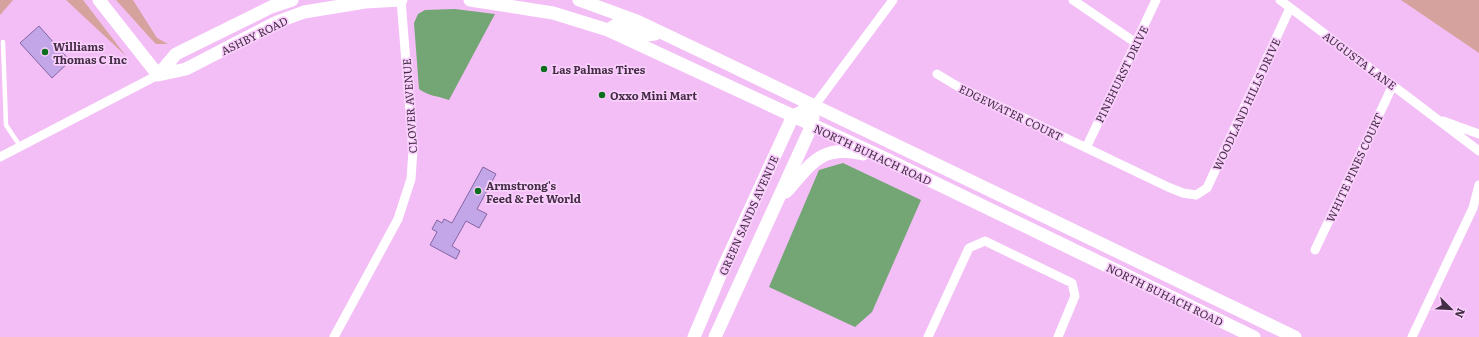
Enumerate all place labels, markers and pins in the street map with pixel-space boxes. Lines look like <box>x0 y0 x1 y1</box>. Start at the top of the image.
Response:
place label: Williams Thomas C Inc <box>53 38 127 67</box>
marker: Williams Thomas C Inc <box>40 47 50 57</box>
place label: Las Palmas Tires <box>552 61 646 77</box>
marker: Las Palmas Tires <box>539 64 549 74</box>
place label: Oxxo Mini Mart <box>610 87 697 103</box>
marker: Oxxo Mini Mart <box>597 90 607 100</box>
place label: Armstrong's Feed & Pet World <box>486 177 581 206</box>
marker: Armstrong's Feed & Pet World <box>473 186 483 196</box>

